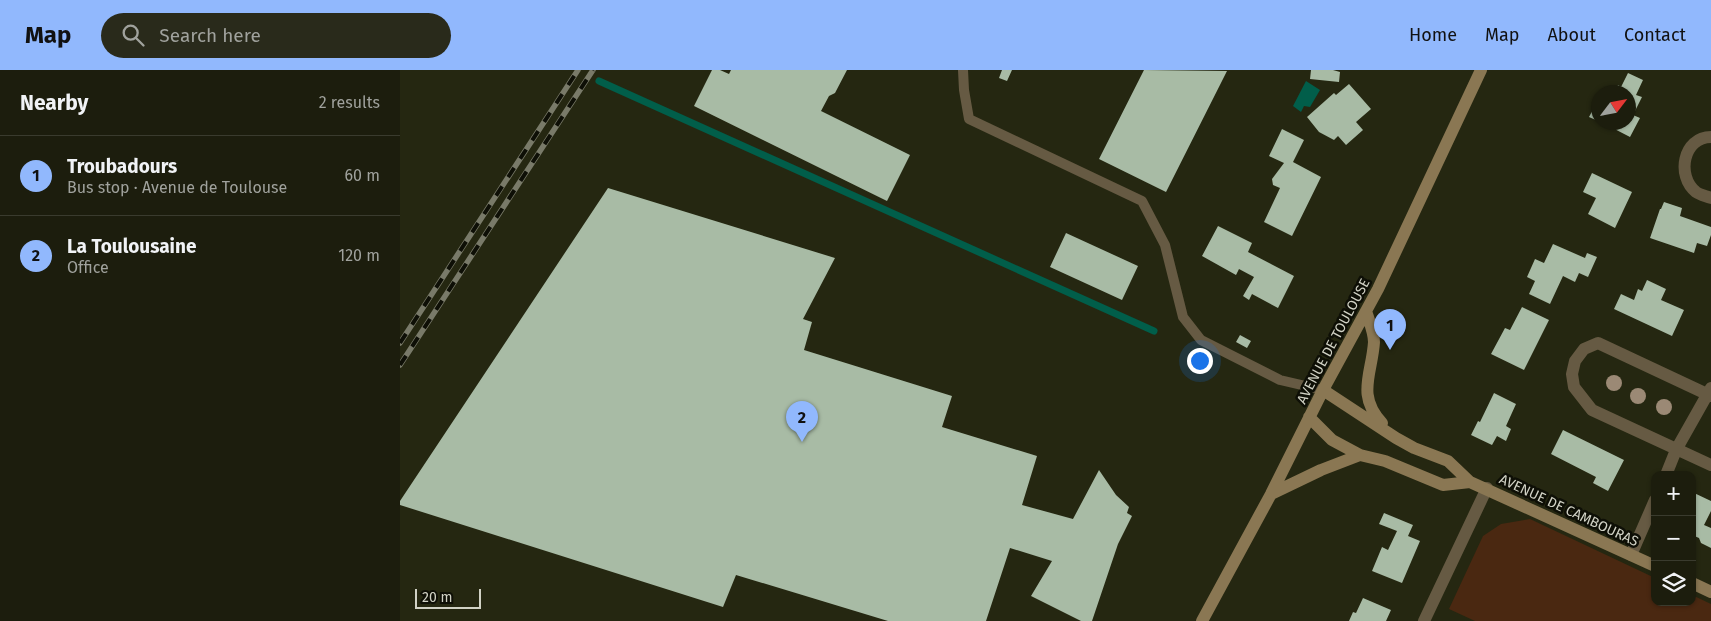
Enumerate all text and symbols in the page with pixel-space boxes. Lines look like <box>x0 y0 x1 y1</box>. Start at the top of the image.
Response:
search box <box>101 13 451 58</box>
text: Map <box>25 21 71 49</box>
icon: search <box>119 21 147 49</box>
text: Search here <box>159 24 261 47</box>
text: Home <box>1409 24 1457 46</box>
text: Map <box>1485 24 1519 46</box>
text: About <box>1547 24 1596 46</box>
text: Contact <box>1624 24 1686 46</box>
north arrow <box>1591 85 1636 130</box>
text: Nearby <box>20 90 88 116</box>
text: 2 results <box>319 93 380 112</box>
text: Troubadours <box>67 155 177 178</box>
text: 1 <box>32 166 40 185</box>
text: 60 m <box>345 166 380 185</box>
text: Bus stop · Avenue de Toulouse <box>67 178 287 197</box>
text: La Toulousaine <box>67 235 196 258</box>
text: 2 <box>32 246 40 265</box>
text: 120 m <box>338 246 380 265</box>
text: Office <box>67 258 109 277</box>
street label: AVENUE DE TOULOUSE <box>1293 276 1374 407</box>
pin: 1 <box>1374 309 1406 350</box>
your location <box>1187 348 1213 374</box>
pin: 2 <box>786 401 818 442</box>
street label: AVENUE DE CAMBOURAS <box>1496 471 1641 550</box>
map controls <box>1651 471 1696 606</box>
button: + <box>1651 471 1696 516</box>
button: − <box>1651 516 1696 561</box>
button: layers <box>1651 561 1696 606</box>
scale bar <box>415 586 481 609</box>
text: 20 m <box>422 589 452 606</box>

